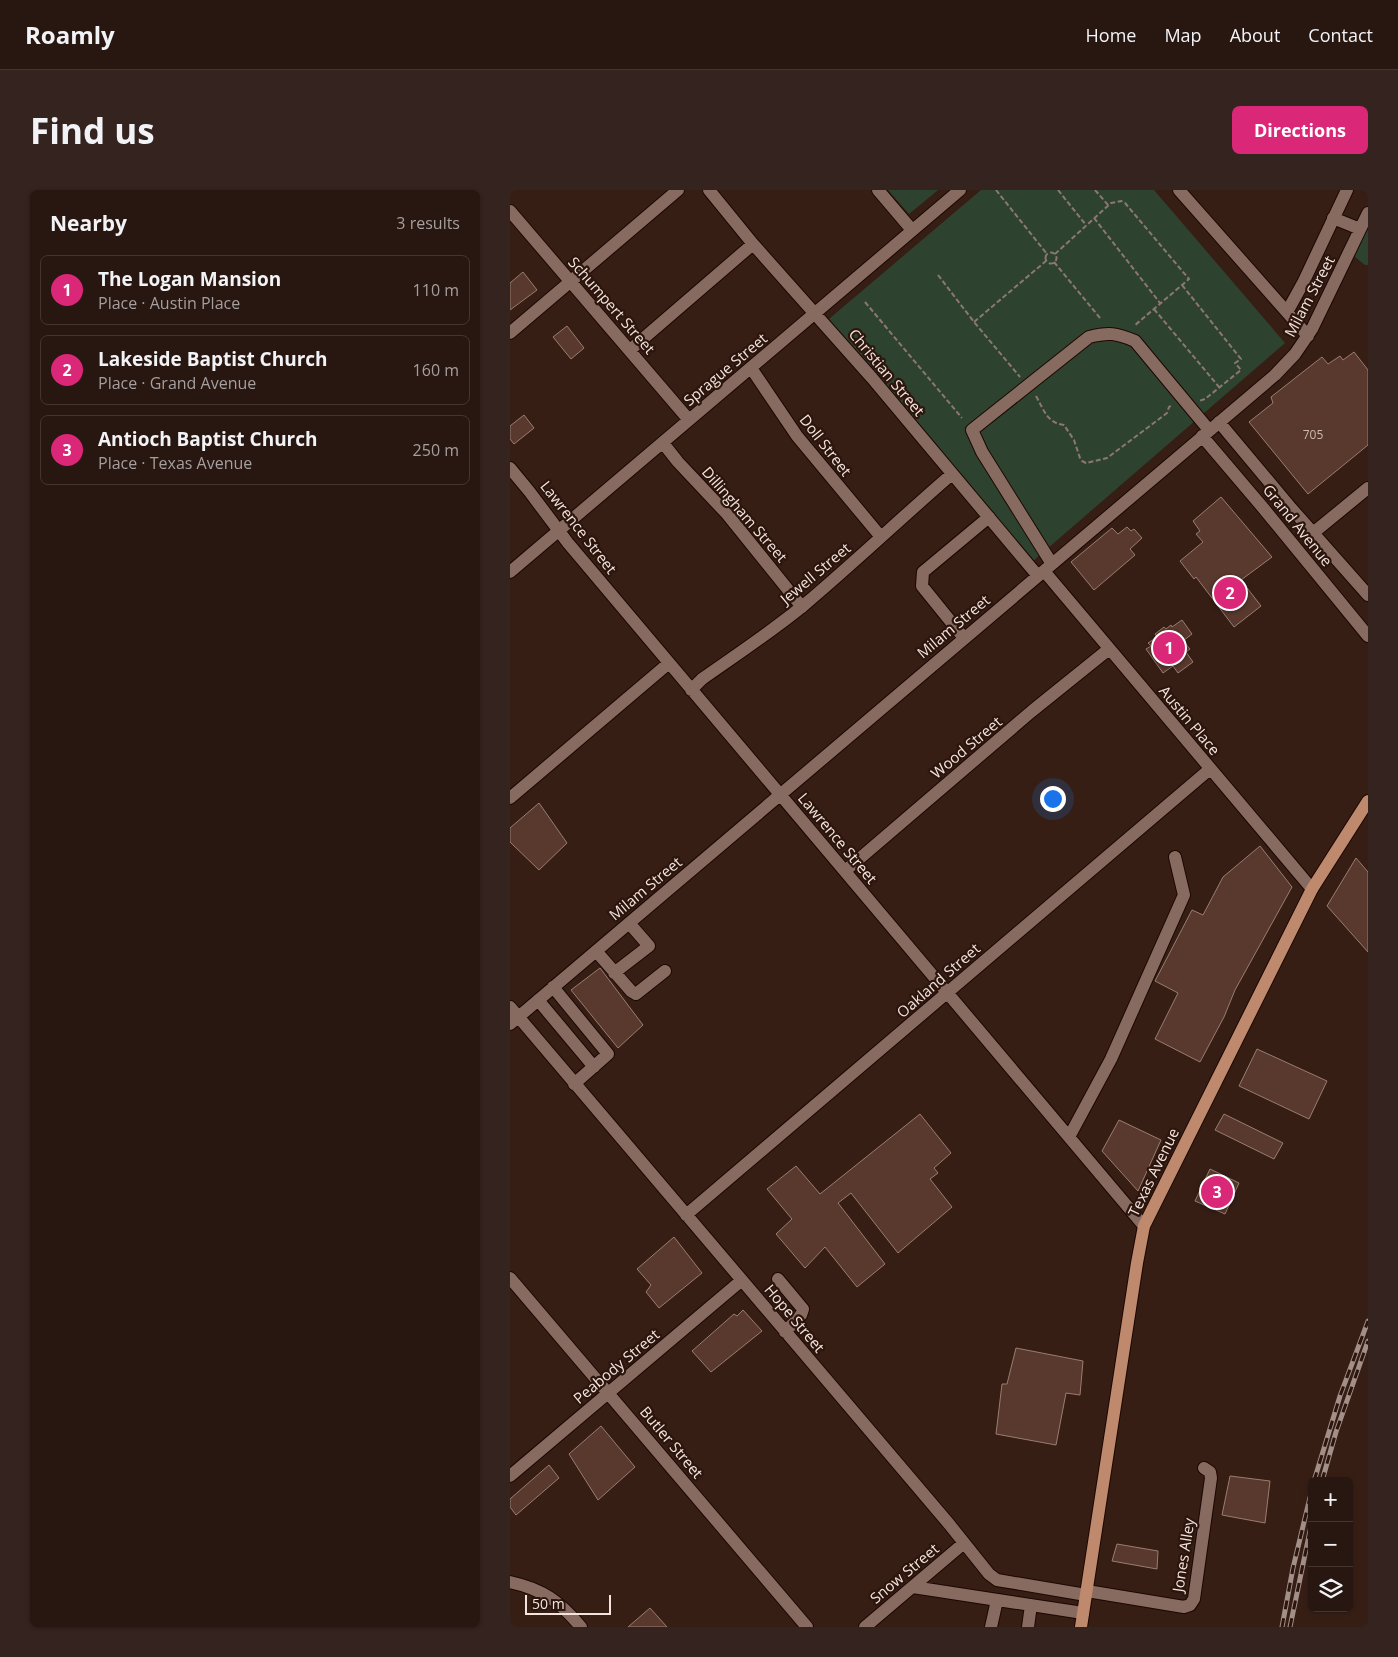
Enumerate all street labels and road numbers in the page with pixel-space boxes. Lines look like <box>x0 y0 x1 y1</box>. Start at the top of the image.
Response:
street label: Schumpert Street <box>564 252 660 358</box>
street label: Milam Street <box>1279 252 1339 340</box>
street label: Christian Street <box>845 324 929 420</box>
street label: Sprague Street <box>679 328 771 410</box>
street label: Doll Street <box>796 410 856 480</box>
street label: Dillingham Street <box>698 462 792 566</box>
street label: Lawrence Street <box>536 476 622 578</box>
street label: Grand Avenue <box>1259 480 1337 570</box>
street label: Jewell Street <box>774 538 854 610</box>
street label: Milam Street <box>912 590 994 662</box>
street label: Austin Place <box>1155 681 1225 759</box>
street label: Wood Street <box>926 711 1006 783</box>
street label: Lawrence Street <box>794 788 882 888</box>
street label: Milam Street <box>604 852 686 924</box>
street label: Oakland Street <box>892 938 984 1022</box>
street label: Texas Avenue <box>1123 1124 1183 1220</box>
street label: Hope Street <box>761 1280 829 1356</box>
street label: Peabody Street <box>569 1324 663 1408</box>
street label: Butler Street <box>636 1402 708 1482</box>
street label: Jones Alley <box>1167 1516 1199 1595</box>
street label: Snow Street <box>865 1538 943 1608</box>

